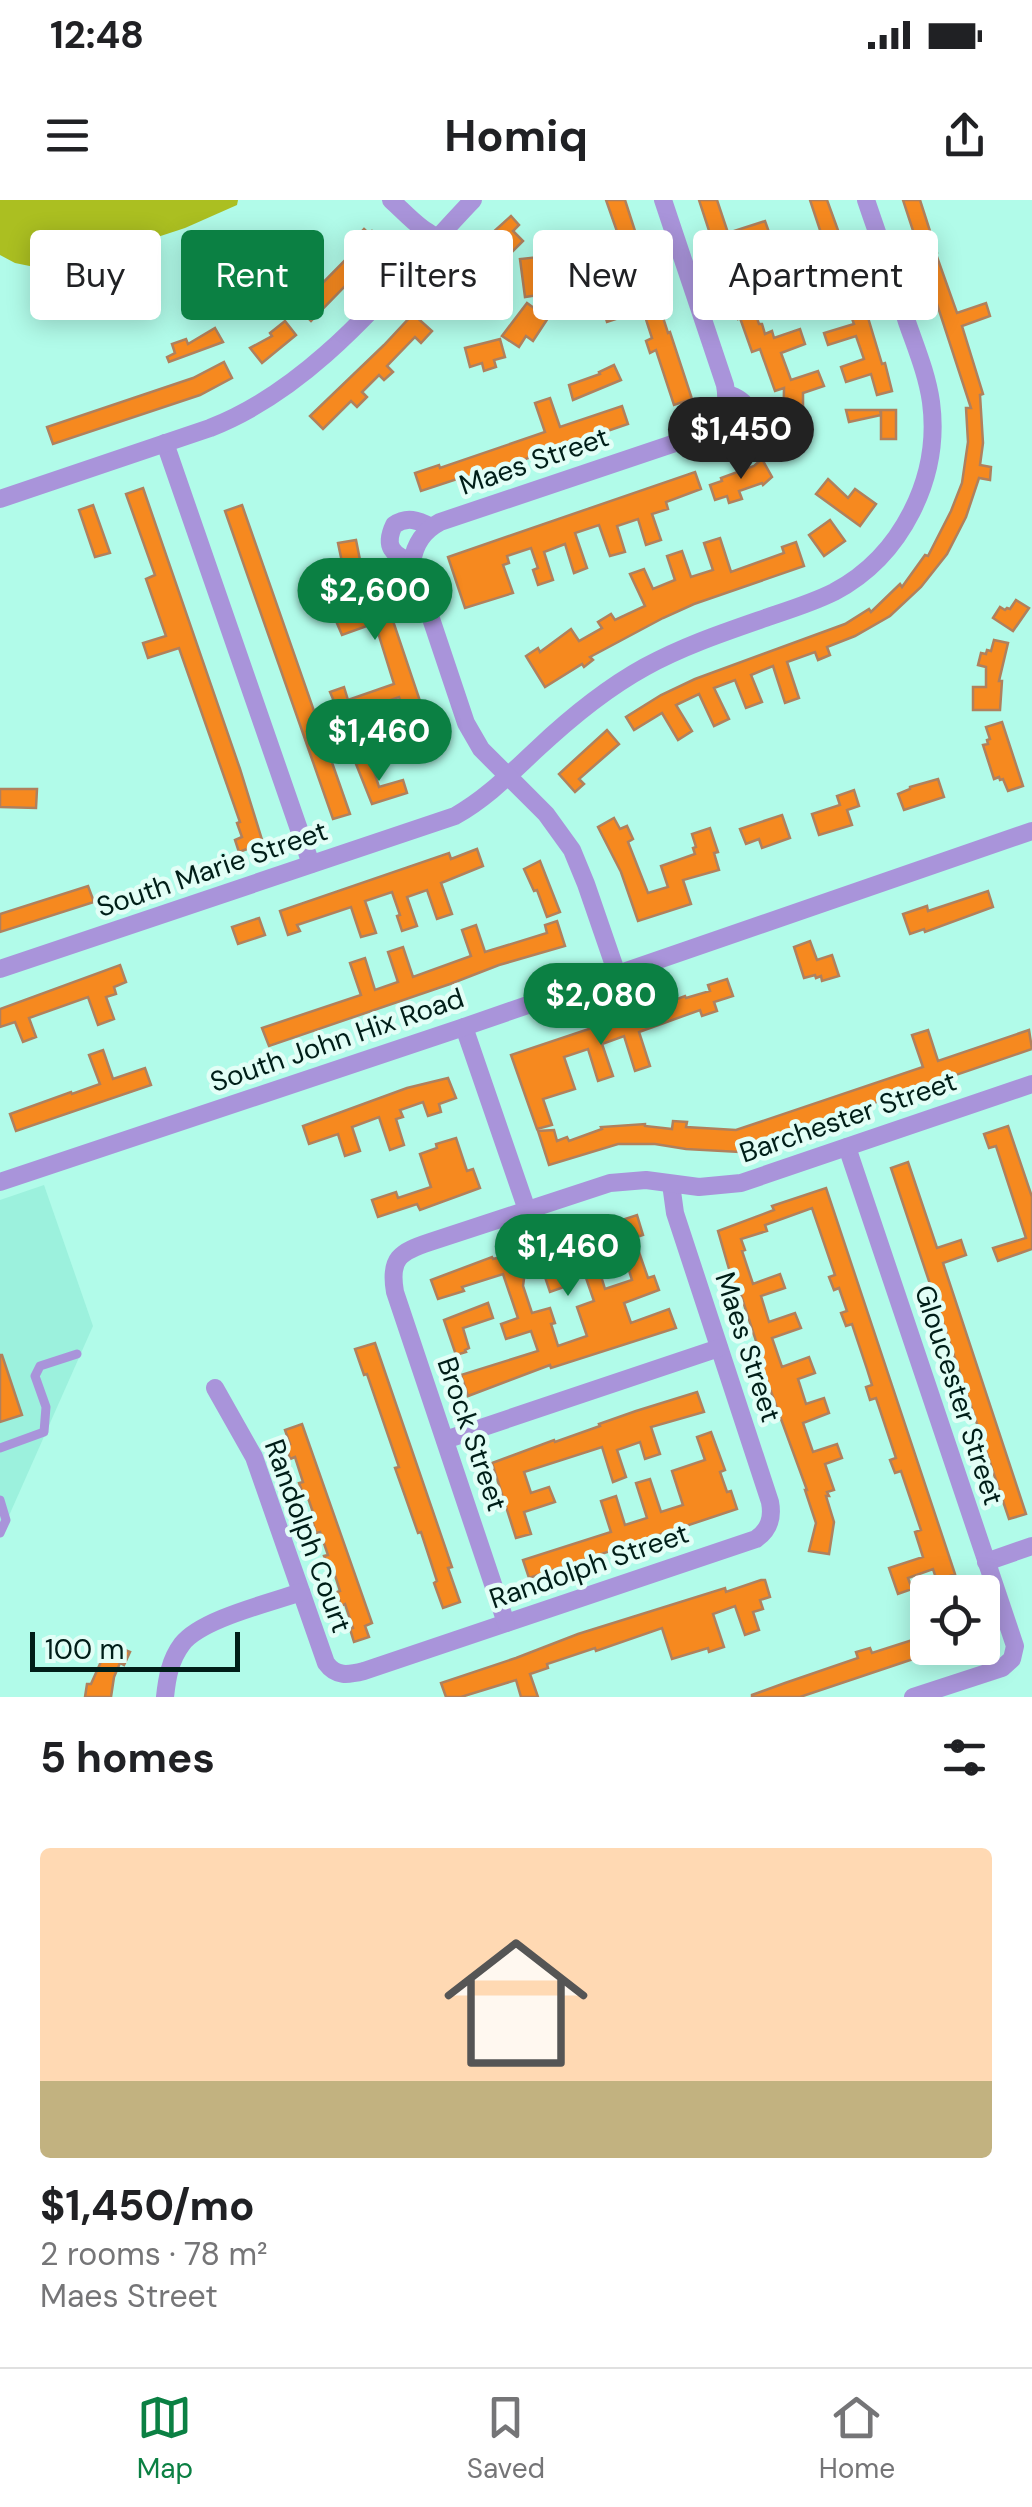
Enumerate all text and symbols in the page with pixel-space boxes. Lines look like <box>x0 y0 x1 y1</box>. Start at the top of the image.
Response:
text: 12:48 <box>50 10 144 60</box>
text: Homiq <box>444 106 588 165</box>
icon: menu <box>40 108 95 163</box>
icon: share <box>937 108 992 163</box>
chip: Buy <box>30 230 161 320</box>
chip: Rent <box>181 230 324 320</box>
chip: Filters <box>344 230 513 320</box>
chip: New <box>533 230 673 320</box>
chip: Apartment <box>693 230 938 320</box>
pin: $1,450 <box>660 397 822 482</box>
text: $1,450 <box>690 408 792 450</box>
street label: Maes Street <box>454 418 614 504</box>
pin: $2,600 <box>294 558 456 643</box>
text: $2,600 <box>319 569 431 611</box>
pin: $1,460 <box>298 699 460 784</box>
text: $1,460 <box>328 710 430 752</box>
street label: South Marie Street <box>92 812 332 926</box>
pin: $2,080 <box>520 963 682 1048</box>
text: $2,080 <box>546 974 656 1016</box>
street label: South John Hix Road <box>205 979 469 1101</box>
street label: Barchester Street <box>735 1063 961 1171</box>
pin: $1,460 <box>487 1214 649 1299</box>
text: $1,460 <box>517 1225 619 1267</box>
street label: Maes Street <box>706 1267 790 1427</box>
street label: Gloucester Street <box>906 1280 1012 1510</box>
street label: Brock Street <box>428 1352 516 1516</box>
street label: Randolph Court <box>256 1434 360 1638</box>
street label: Randolph Street <box>484 1515 694 1617</box>
map controls <box>910 1575 1000 1665</box>
button: locate <box>910 1575 1000 1665</box>
scale bar <box>30 1627 240 1672</box>
text: 100 m <box>45 1631 124 1668</box>
text: 5 homes <box>40 1730 215 1785</box>
icon: filters <box>937 1730 992 1785</box>
icon: home <box>426 1913 606 2093</box>
text: $1,450/mo <box>40 2178 255 2233</box>
text: 2 rooms · 78 m² <box>40 2233 268 2275</box>
text: Maes Street <box>40 2275 218 2317</box>
tab: Map <box>137 2390 193 2487</box>
tab: Saved <box>467 2390 545 2487</box>
tab: Home <box>819 2390 895 2487</box>

